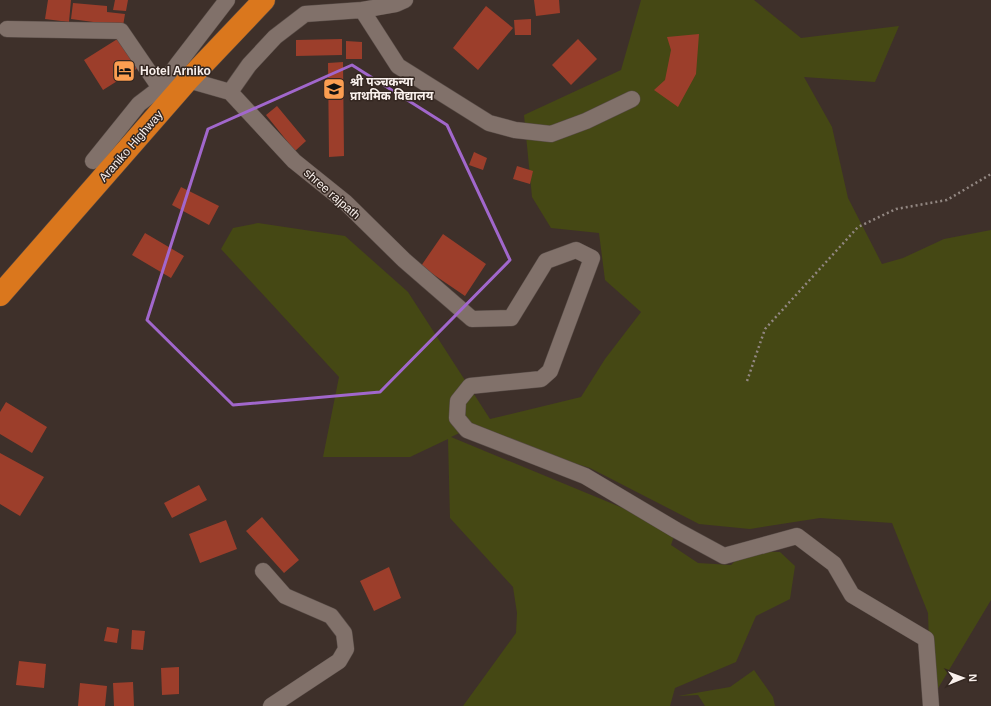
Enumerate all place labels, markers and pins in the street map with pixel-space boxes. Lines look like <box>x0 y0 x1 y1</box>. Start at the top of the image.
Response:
hotel icon: Hotel Arniko <box>111 58 137 84</box>
place label: Hotel Arniko <box>140 64 211 78</box>
place label: श्री पञ्चकन्या प्राथमिक विद्यालय <box>350 74 434 103</box>
school or university icon: श्री पञ्चकन्या प्राथमिक विद्यालय <box>321 76 347 102</box>

